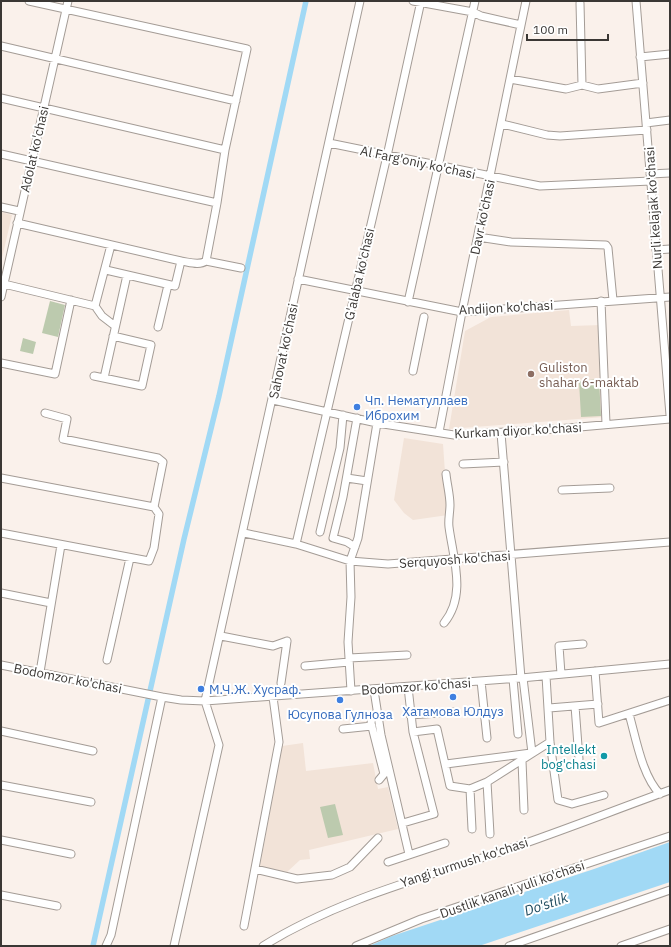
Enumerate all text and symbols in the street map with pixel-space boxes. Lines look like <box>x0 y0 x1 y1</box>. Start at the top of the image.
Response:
scale bar <box>527 16 608 42</box>
text: 100 m <box>533 22 568 37</box>
street label: Adolat ko'chasi <box>16 104 53 194</box>
street label: Al Farg'oniy ko'chasi <box>359 142 477 183</box>
street label: Nurli kelajak ko'chasi <box>641 146 666 270</box>
street label: Davr ko'chasi <box>466 178 499 256</box>
street label: G'alaba ko'chasi <box>341 226 378 322</box>
street label: Andijon ko'chasi <box>458 297 554 318</box>
street label: Sahovat ko'chasi <box>265 302 302 400</box>
place label: Guliston shahar 6-maktab <box>539 359 639 391</box>
marker: Guliston shahar 6-maktab <box>526 369 536 379</box>
place label: Чп. Нематуллаев Иброхим <box>365 392 468 424</box>
marker: Чп. Нематуллаев Иброхим <box>352 402 362 412</box>
street label: Kurkam diyor ko'chasi <box>454 419 582 442</box>
street label: Serquyosh ko'chasi <box>399 547 511 572</box>
street label: Bodomzor ko'chasi <box>12 660 123 697</box>
street label: Bodomzor ko'chasi <box>361 674 471 699</box>
place label: М.Ч.Ж. Хусраф. <box>209 681 302 698</box>
marker: М.Ч.Ж. Хусраф. <box>196 684 206 694</box>
marker: Хатамова Юлдуз <box>448 692 458 702</box>
marker: Юсупова Гулноза <box>335 695 345 705</box>
place label: Хатамова Юлдуз <box>402 703 504 720</box>
place label: Юсупова Гулноза <box>287 706 393 723</box>
place label: Intellekt bog'chasi <box>541 741 596 773</box>
marker: Intellekt bog'chasi <box>599 751 609 761</box>
street label: Yangi turmush ko'chasi <box>398 834 530 891</box>
street label: Dustlik kanali yuli ko'chasi <box>437 857 587 922</box>
water label: Do'stlik <box>522 888 571 920</box>

